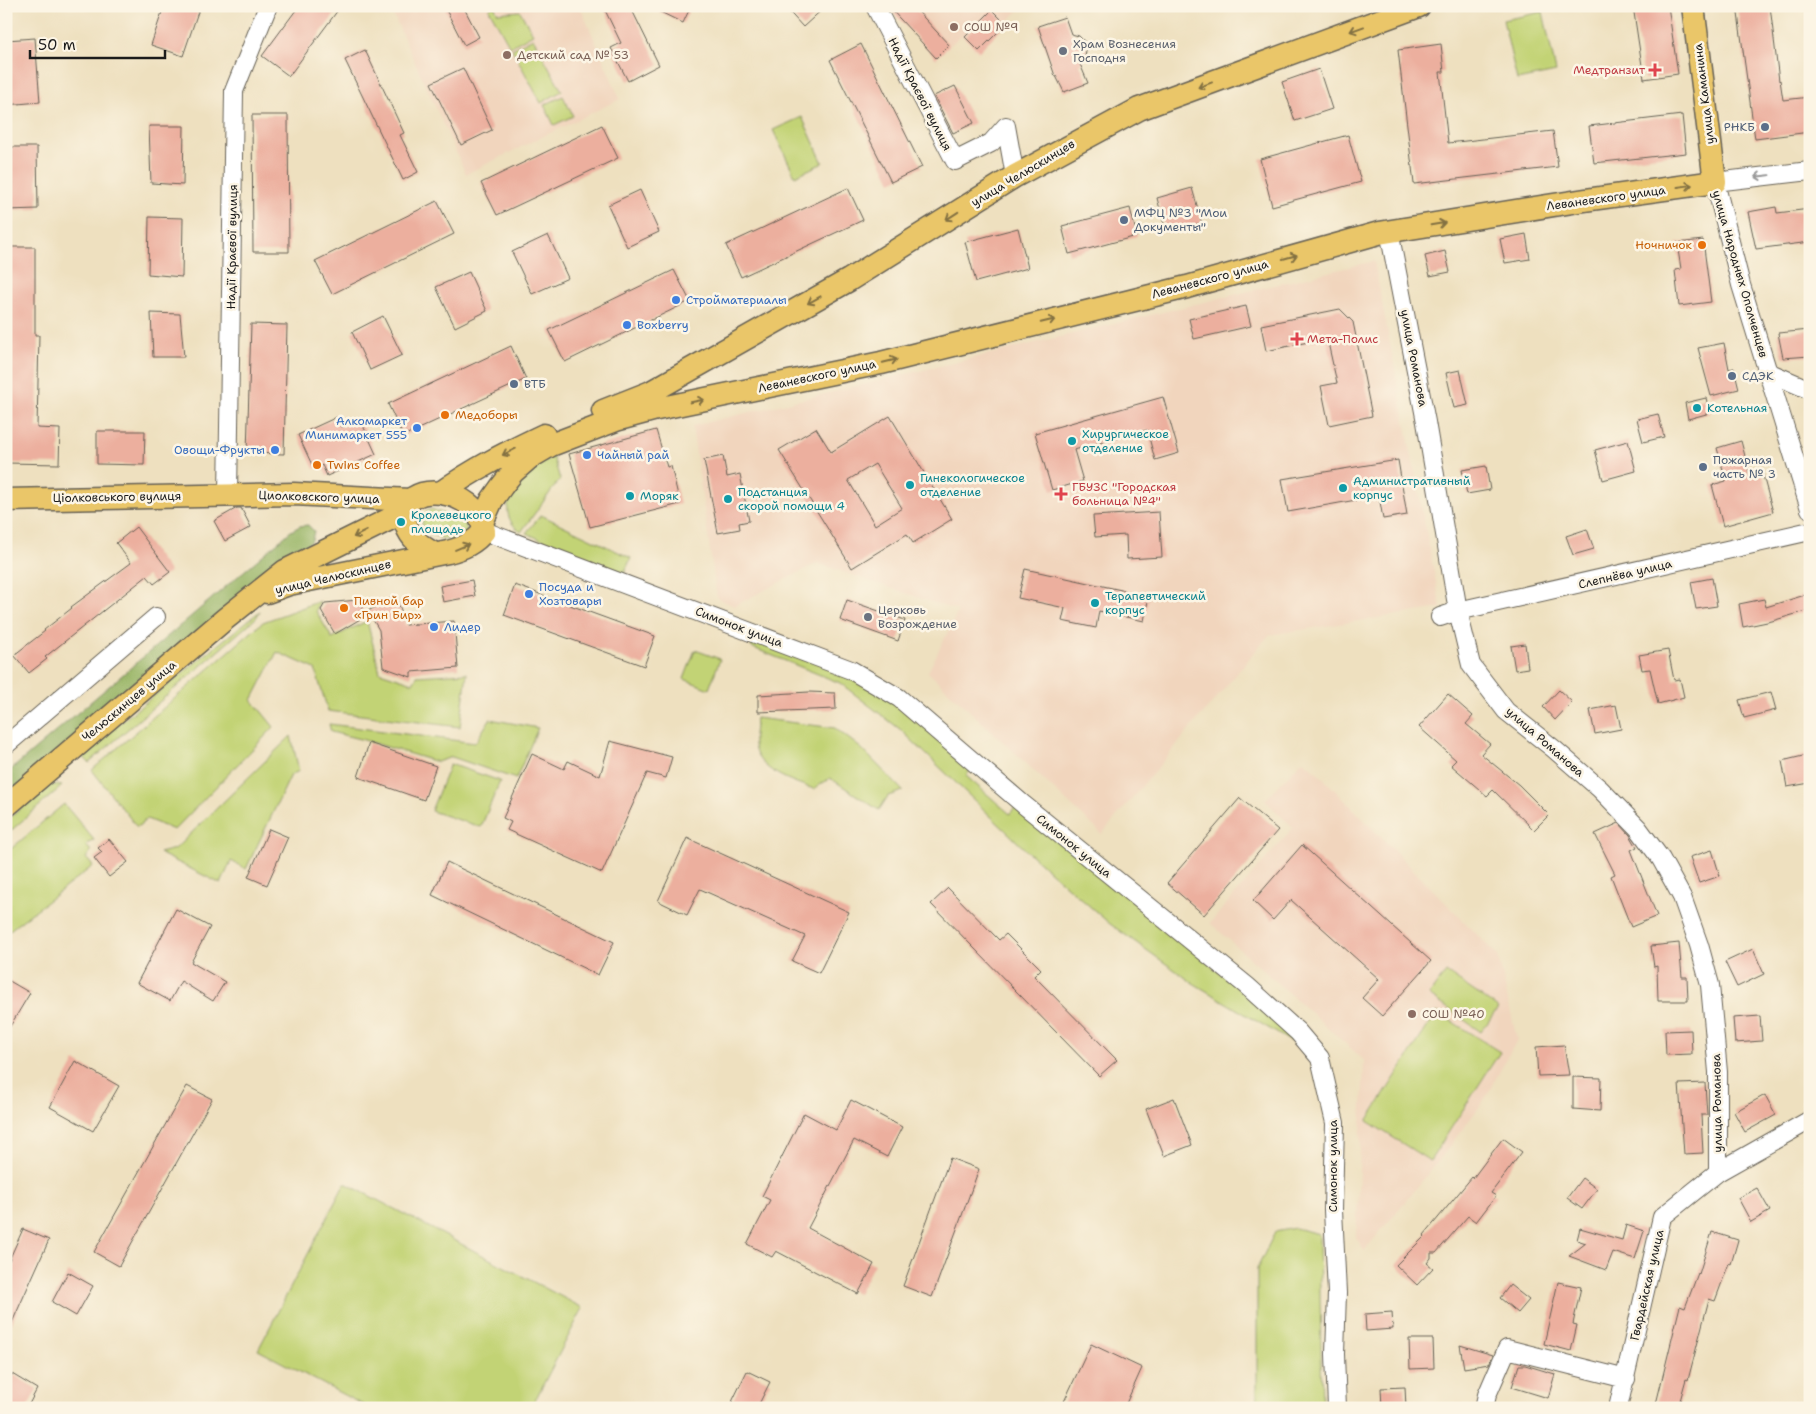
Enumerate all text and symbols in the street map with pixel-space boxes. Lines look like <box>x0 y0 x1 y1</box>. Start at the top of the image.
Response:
place label: СОШ №9 <box>964 19 1018 35</box>
marker: СОШ №9 <box>948 21 960 33</box>
one-way arrow <box>1350 25 1366 35</box>
scale bar <box>30 28 165 60</box>
text: 50 m <box>38 35 76 55</box>
street label: Надії Краєвої вулиця <box>884 35 956 153</box>
place label: Храм Вознесения Господня <box>1073 36 1176 66</box>
street label: улица Каманина <box>1690 42 1718 145</box>
marker: Храм Вознесения Господня <box>1057 45 1069 57</box>
place label: Детский сад № 53 <box>517 47 629 63</box>
marker: Детский сад № 53 <box>501 49 513 61</box>
place label: Медтранзит <box>1573 62 1646 78</box>
marker: Медтранзит <box>1649 64 1661 76</box>
one-way arrow <box>1197 81 1213 90</box>
place label: РНКБ <box>1724 119 1755 135</box>
marker: РНКБ <box>1759 121 1771 133</box>
street label: улица Челюскинцев <box>968 136 1078 210</box>
one-way arrow <box>1755 171 1771 181</box>
one-way arrow <box>1676 181 1692 191</box>
street label: Леваневского улица <box>1545 182 1667 214</box>
street label: Надії Краєвої вулиця <box>223 184 241 310</box>
street label: улица Народных Ополченцев <box>1708 188 1772 360</box>
place label: МФЦ №3 "Мои Документы" <box>1134 205 1227 235</box>
one-way arrow <box>946 211 960 221</box>
marker: МФЦ №3 "Мои Документы" <box>1118 214 1130 226</box>
one-way arrow <box>1429 218 1445 228</box>
place label: Ночничок <box>1635 237 1693 253</box>
marker: Ночничок <box>1696 239 1708 251</box>
one-way arrow <box>1281 252 1297 262</box>
street label: Леваневского улица <box>1150 256 1271 302</box>
place label: Стройматериалы <box>686 292 787 308</box>
marker: Стройматериалы <box>670 294 682 306</box>
one-way arrow <box>806 295 821 305</box>
street label: улица Романова <box>1397 308 1431 409</box>
one-way arrow <box>1040 316 1056 325</box>
place label: Boxberry <box>637 317 689 333</box>
marker: Boxberry <box>621 319 633 331</box>
place label: Мета-Полис <box>1307 331 1378 347</box>
marker: Мета-Полис <box>1291 333 1303 345</box>
street label: Леваневского улица <box>757 356 878 396</box>
one-way arrow <box>882 356 898 365</box>
place label: СДЭК <box>1742 368 1774 384</box>
marker: СДЭК <box>1726 370 1738 382</box>
place label: ВТБ <box>524 376 546 392</box>
marker: ВТБ <box>508 378 520 390</box>
one-way arrow <box>689 396 705 405</box>
place label: Котельная <box>1707 400 1767 416</box>
marker: Котельная <box>1691 402 1703 414</box>
place label: Медоборы <box>455 407 518 423</box>
marker: Медоборы <box>439 409 451 421</box>
place label: Алкомаркет Минимаркет 555 <box>305 413 408 443</box>
marker: Алкомаркет Минимаркет 555 <box>411 422 423 434</box>
place label: Хирургическое отделение <box>1082 426 1169 456</box>
marker: Хирургическое отделение <box>1066 435 1078 447</box>
place label: Овощи-Фрукты <box>174 442 265 458</box>
marker: Овощи-Фрукты <box>269 444 281 456</box>
one-way arrow <box>502 447 517 457</box>
place label: Чайный рай <box>597 447 669 463</box>
marker: Чайный рай <box>581 449 593 461</box>
place label: Пожарная часть № 3 <box>1713 452 1776 482</box>
place label: Twins Coffee <box>327 457 400 473</box>
marker: Twins Coffee <box>311 459 323 471</box>
marker: Пожарная часть № 3 <box>1697 461 1709 473</box>
place label: Гинекологическое отделение <box>920 470 1025 500</box>
place label: Административный корпус <box>1353 473 1471 503</box>
marker: Гинекологическое отделение <box>904 479 916 491</box>
place label: ГБУЗС "Городская больница №4" <box>1072 479 1176 509</box>
marker: Административный корпус <box>1337 482 1349 494</box>
place label: Подстанция скорой помощи 4 <box>738 484 845 514</box>
street label: Циолковского улица <box>258 487 380 507</box>
marker: ГБУЗС "Городская больница №4" <box>1054 487 1068 501</box>
street label: Ціолковського вулиця <box>53 488 181 506</box>
place label: Моряк <box>640 488 679 504</box>
marker: Моряк <box>624 490 636 502</box>
marker: Подстанция скорой помощи 4 <box>722 493 734 505</box>
place label: Кролевецкого площадь <box>411 507 491 537</box>
marker: Кролевецкого площадь <box>395 516 407 528</box>
one-way arrow <box>353 530 368 539</box>
one-way arrow <box>454 542 469 552</box>
street label: Слепнёва улица <box>1577 555 1674 593</box>
street label: улица Челюскинцев <box>274 556 392 598</box>
place label: Посуда и Хозтовары <box>539 579 602 609</box>
marker: Посуда и Хозтовары <box>523 588 535 600</box>
place label: Терапевтический корпус <box>1105 588 1206 618</box>
place label: Пивной бар «Грин Бир» <box>354 593 424 623</box>
marker: Терапевтический корпус <box>1089 597 1101 609</box>
marker: Пивной бар «Грин Бир» <box>338 602 350 614</box>
place label: Церковь Возрождение <box>878 602 957 632</box>
street label: Симонок улица <box>693 603 786 651</box>
marker: Церковь Возрождение <box>862 611 874 623</box>
place label: Лидер <box>444 619 481 635</box>
marker: Лидер <box>428 621 440 633</box>
street label: Челюскинцев улица <box>79 656 180 745</box>
street label: улица Романова <box>1502 703 1588 781</box>
street label: Симонок улица <box>1033 811 1115 882</box>
place label: СОШ №40 <box>1422 1006 1485 1022</box>
marker: СОШ №40 <box>1406 1008 1418 1020</box>
street label: улица Романова <box>1708 1053 1726 1153</box>
street label: Симонок улица <box>1325 1119 1341 1212</box>
street label: Гвардейская улица <box>1626 1227 1668 1342</box>

